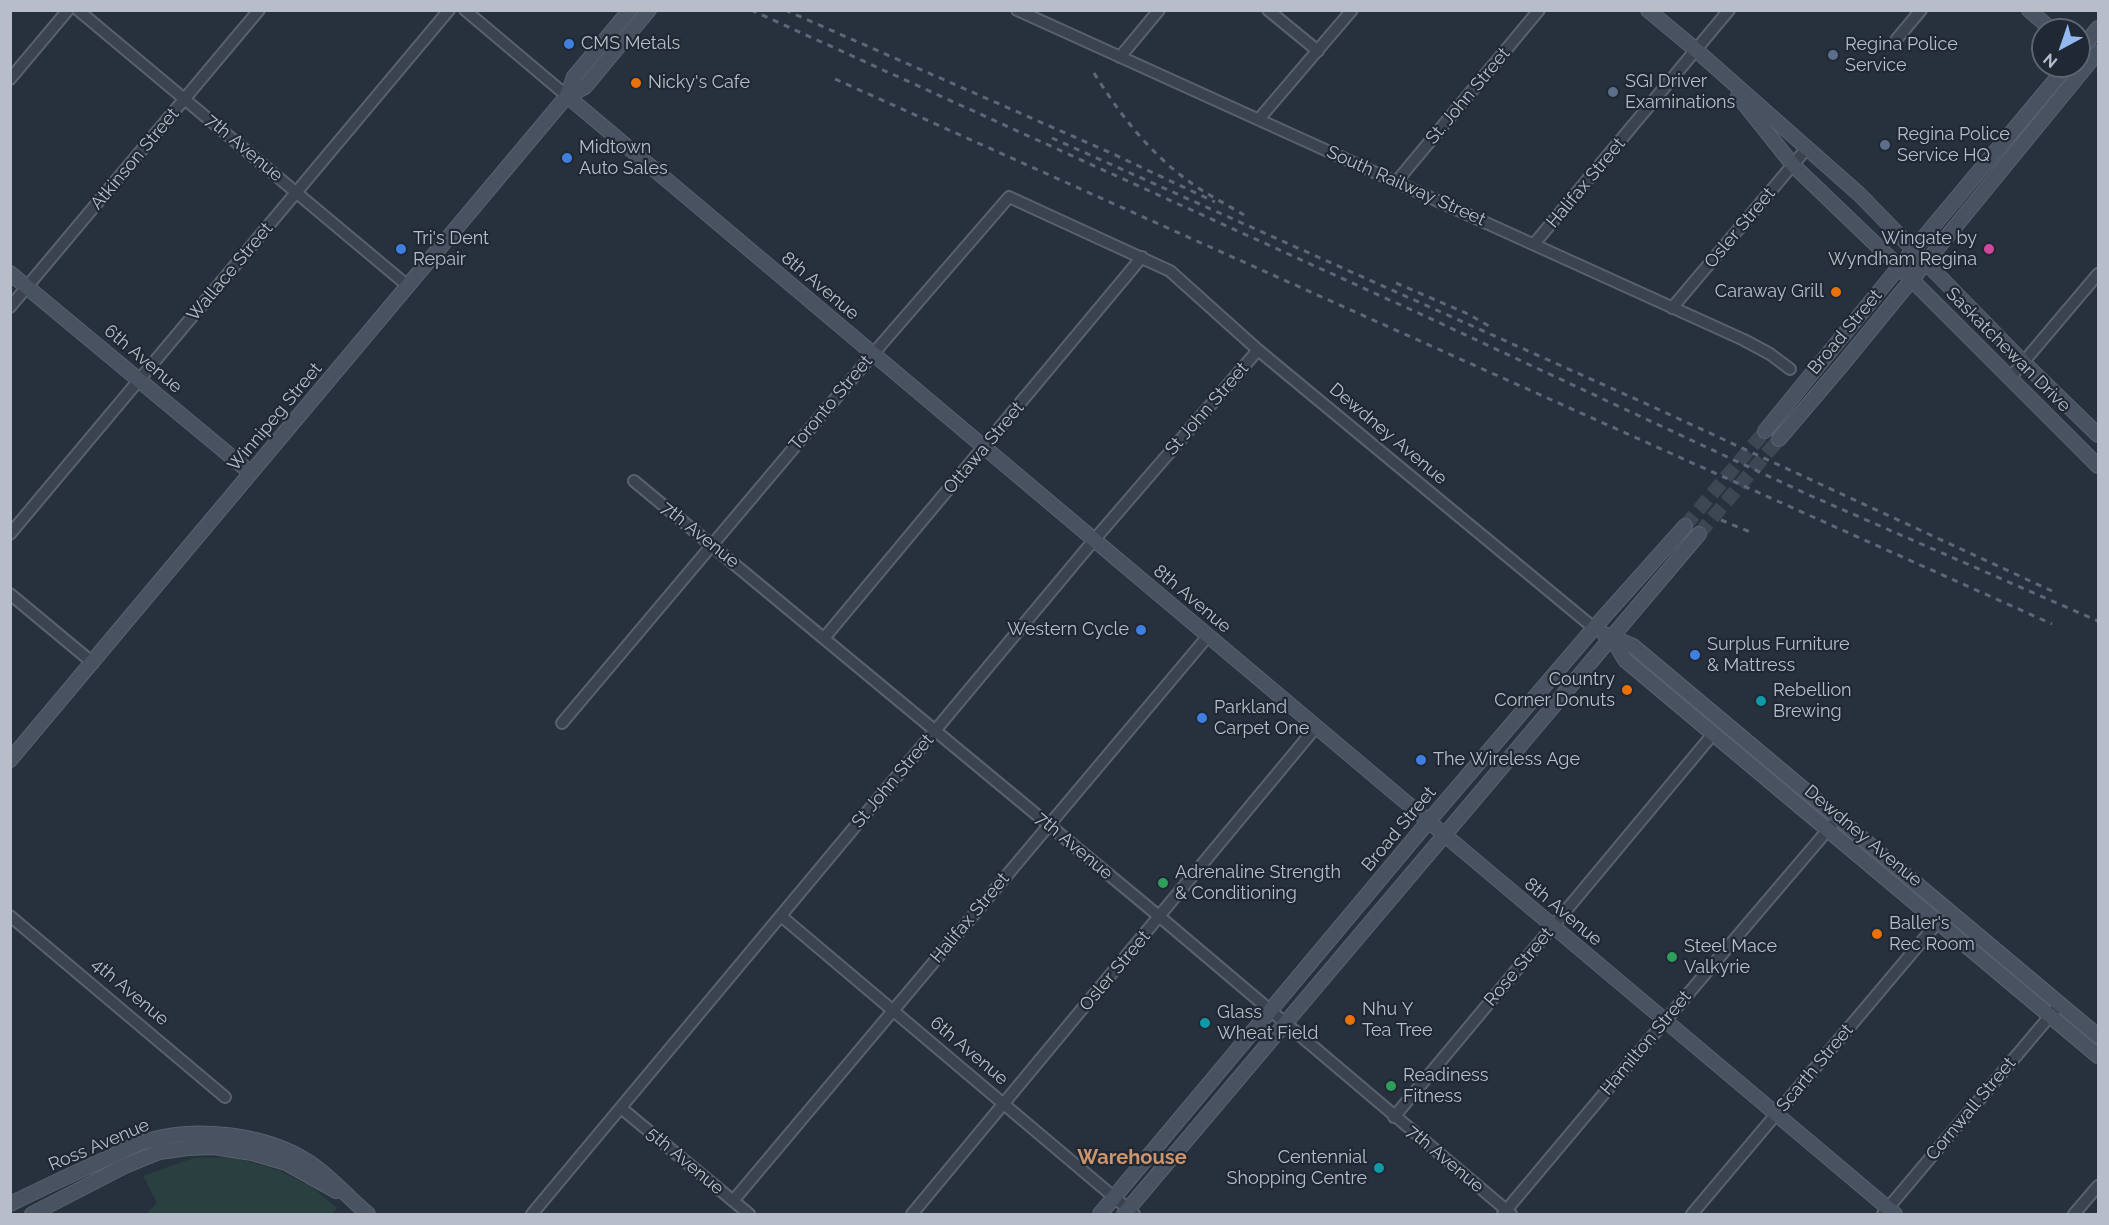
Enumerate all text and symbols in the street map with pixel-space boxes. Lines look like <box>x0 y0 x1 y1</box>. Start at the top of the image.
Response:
north arrow <box>2031 18 2091 78</box>
place label: CMS Metals <box>581 33 680 55</box>
place label: Regina Police Service <box>1845 34 1958 76</box>
marker: CMS Metals <box>562 37 576 51</box>
street label: St. John Street <box>1421 43 1515 149</box>
marker: Regina Police Service <box>1826 48 1840 62</box>
text: N <box>2040 49 2061 72</box>
place label: SGI Driver Examinations <box>1625 71 1735 113</box>
place label: Nicky's Cafe <box>648 72 750 94</box>
marker: Nicky's Cafe <box>629 76 643 90</box>
marker: SGI Driver Examinations <box>1606 85 1620 99</box>
street label: Atkinson Street <box>86 104 184 214</box>
street label: 7th Avenue <box>201 110 287 186</box>
place label: Regina Police Service HQ <box>1897 124 2010 166</box>
street label: Halifax Street <box>1542 134 1630 232</box>
place label: Midtown Auto Sales <box>579 137 668 180</box>
marker: Regina Police Service HQ <box>1878 138 1892 152</box>
street label: South Railway Street <box>1323 141 1489 231</box>
marker: Midtown Auto Sales <box>560 151 574 165</box>
street label: Osler Street <box>1700 183 1780 273</box>
street label: Wallace Street <box>182 218 278 326</box>
place label: Tri's Dent Repair <box>413 228 489 270</box>
place label: Wingate by Wyndham Regina <box>1828 228 1977 270</box>
marker: Tri's Dent Repair <box>394 242 408 256</box>
marker: Wingate by Wyndham Regina <box>1982 242 1996 256</box>
street label: 8th Avenue <box>777 247 863 325</box>
place label: Caraway Grill <box>1715 281 1824 303</box>
street label: Saskatchewan Drive <box>1941 283 2075 417</box>
street label: Broad Street <box>1803 285 1887 379</box>
marker: Caraway Grill <box>1829 285 1843 299</box>
street label: 6th Avenue <box>100 320 186 398</box>
street label: Toronto Street <box>785 351 877 455</box>
street label: Winnipeg Street <box>223 358 327 476</box>
street label: St John Street <box>1161 358 1253 460</box>
street label: Dewdney Avenue <box>1325 378 1451 490</box>
street label: Ottawa Street <box>939 397 1029 499</box>
street label: 7th Avenue <box>657 497 743 573</box>
street label: 8th Avenue <box>1149 560 1235 638</box>
place label: Western Cycle <box>1007 619 1129 641</box>
marker: Western Cycle <box>1134 623 1148 637</box>
place label: Surplus Furniture & Mattress <box>1707 634 1850 676</box>
marker: Surplus Furniture & Mattress <box>1688 648 1702 662</box>
place label: Country Corner Donuts <box>1494 669 1615 712</box>
place label: Rebellion Brewing <box>1773 680 1852 722</box>
marker: Country Corner Donuts <box>1620 683 1634 697</box>
marker: Rebellion Brewing <box>1754 694 1768 708</box>
place label: Parkland Carpet One <box>1214 697 1309 740</box>
marker: Parkland Carpet One <box>1195 711 1209 725</box>
street label: St John Street <box>847 730 939 832</box>
place label: The Wireless Age <box>1433 749 1580 771</box>
marker: The Wireless Age <box>1414 753 1428 767</box>
street label: Dewdney Avenue <box>1800 780 1926 892</box>
street label: Broad Street <box>1357 782 1441 876</box>
street label: 7th Avenue <box>1031 808 1117 884</box>
place label: Adrenaline Strength & Conditioning <box>1175 862 1341 904</box>
street label: Halifax Street <box>926 869 1014 967</box>
street label: 8th Avenue <box>1520 873 1606 951</box>
marker: Adrenaline Strength & Conditioning <box>1156 876 1170 890</box>
place label: Baller's Rec Room <box>1889 913 1975 956</box>
street label: Rose Street <box>1480 923 1558 1011</box>
street label: Osler Street <box>1075 926 1155 1016</box>
marker: Baller's Rec Room <box>1870 927 1884 941</box>
place label: Steel Mace Valkyrie <box>1684 936 1777 978</box>
marker: Steel Mace Valkyrie <box>1665 950 1679 964</box>
street label: 4th Avenue <box>87 953 173 1031</box>
street label: Hamilton Street <box>1596 986 1696 1100</box>
place label: Nhu Y Tea Tree <box>1362 999 1432 1042</box>
place label: Glass Wheat Field <box>1217 1002 1318 1044</box>
street label: 6th Avenue <box>926 1012 1012 1090</box>
marker: Nhu Y Tea Tree <box>1343 1013 1357 1027</box>
marker: Glass Wheat Field <box>1198 1016 1212 1030</box>
street label: Scarth Street <box>1772 1020 1858 1116</box>
street label: Cornwall Street <box>1922 1053 2020 1165</box>
place label: Readiness Fitness <box>1403 1065 1488 1108</box>
marker: Readiness Fitness <box>1384 1079 1398 1093</box>
street label: Ross Avenue <box>45 1114 153 1176</box>
street label: 7th Avenue <box>1402 1121 1488 1197</box>
street label: 5th Avenue <box>642 1122 728 1200</box>
district label: Warehouse <box>1077 1146 1187 1170</box>
place label: Centennial Shopping Centre <box>1227 1147 1367 1190</box>
marker: Centennial Shopping Centre <box>1372 1161 1386 1175</box>

